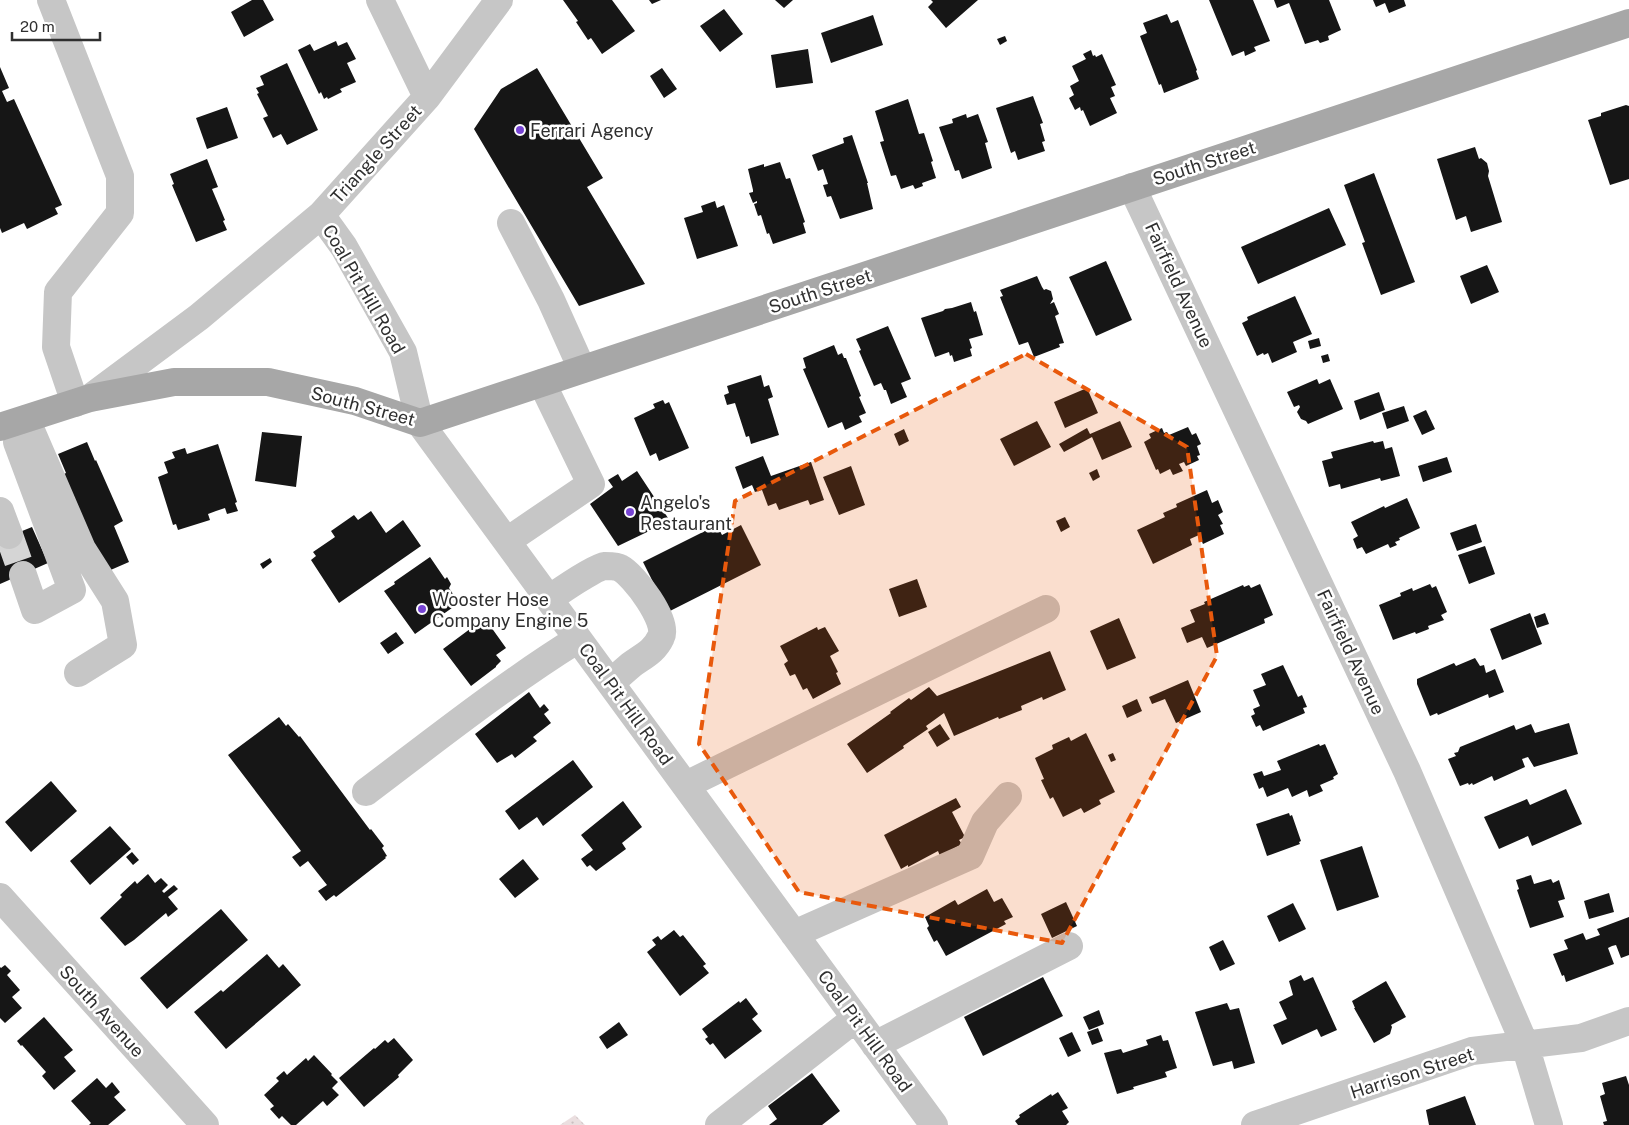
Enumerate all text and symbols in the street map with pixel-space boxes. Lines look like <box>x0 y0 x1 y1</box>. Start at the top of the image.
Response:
scale bar <box>12 10 100 42</box>
text: 20 m <box>20 18 55 35</box>
street label: Triangle Street <box>326 100 426 208</box>
place label: Ferrari Agency <box>530 120 654 141</box>
marker: Ferrari Agency <box>514 124 526 136</box>
street label: South Street <box>1150 136 1258 190</box>
street label: Fairfield Avenue <box>1141 219 1217 351</box>
street label: Coal Pit Hill Road <box>319 221 409 357</box>
street label: South Street <box>766 264 874 318</box>
street label: South Street <box>309 382 417 430</box>
place label: Angelo's Restaurant <box>640 492 732 534</box>
marker: Angelo's Restaurant <box>624 506 636 518</box>
street label: Fairfield Avenue <box>1313 586 1389 718</box>
place label: Wooster Hose Company Engine 5 <box>432 589 588 631</box>
marker: Wooster Hose Company Engine 5 <box>416 603 428 615</box>
street label: Coal Pit Hill Road <box>575 639 677 769</box>
street label: South Avenue <box>55 961 149 1061</box>
street label: Coal Pit Hill Road <box>814 966 916 1096</box>
street label: Harrison Street <box>1347 1043 1477 1103</box>

